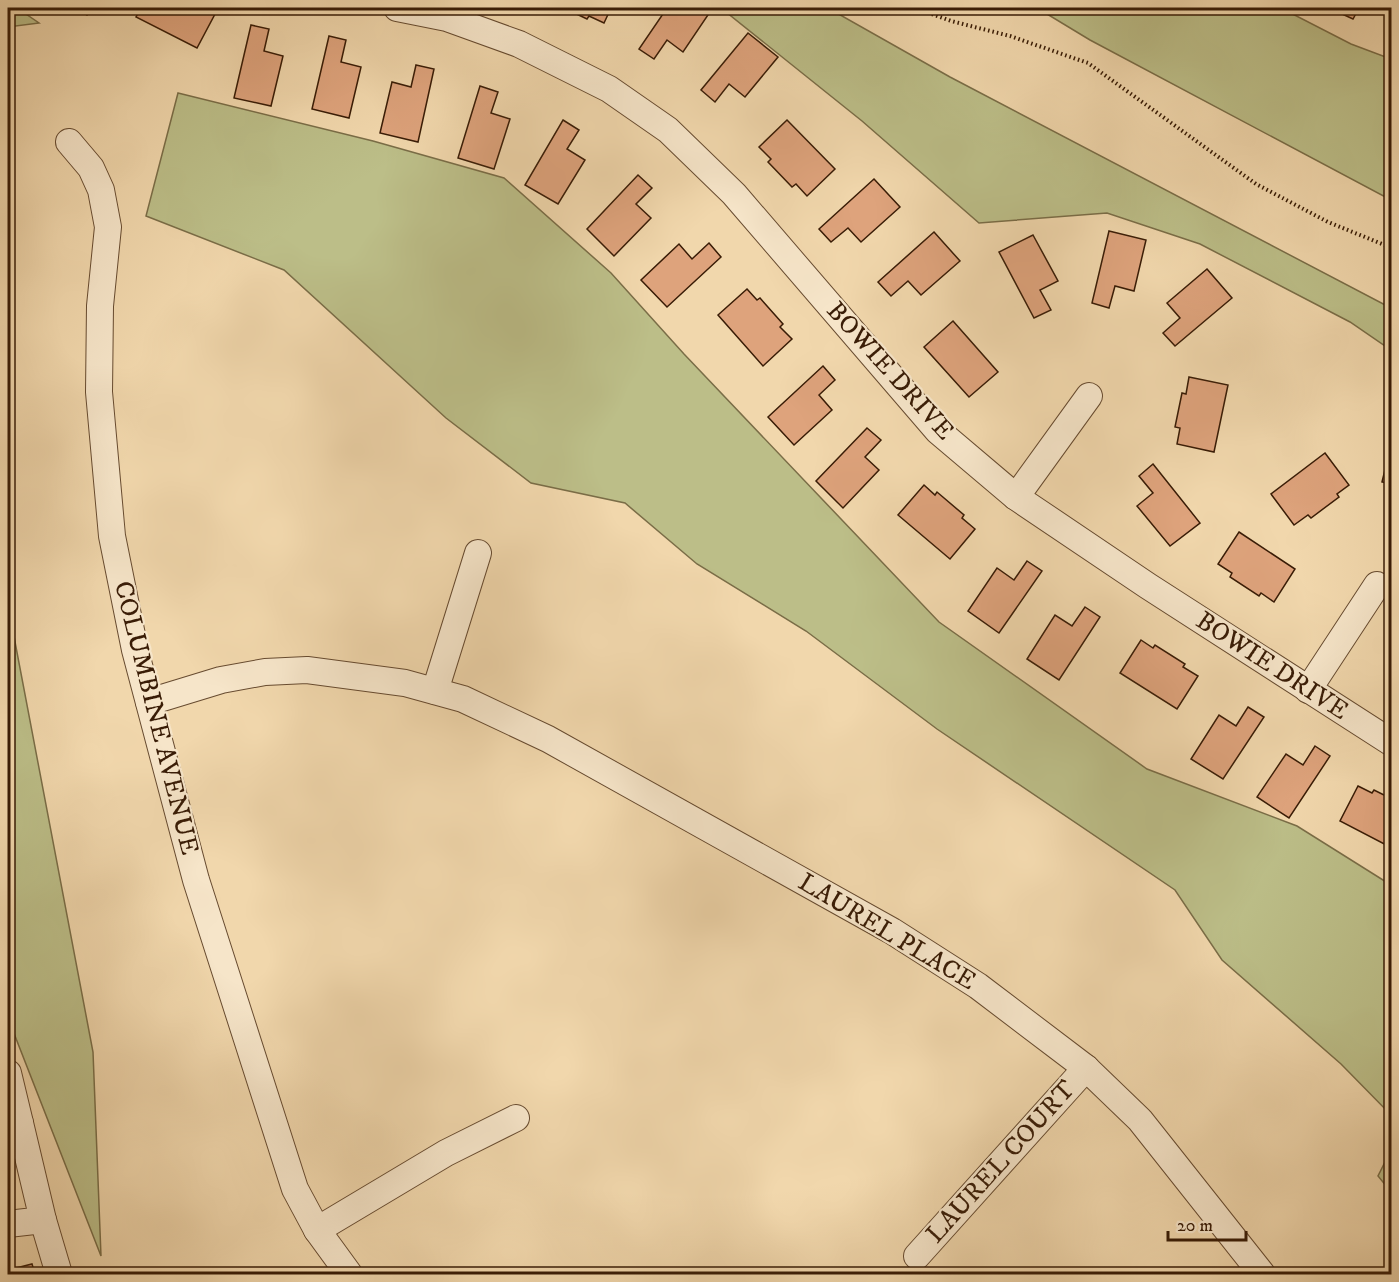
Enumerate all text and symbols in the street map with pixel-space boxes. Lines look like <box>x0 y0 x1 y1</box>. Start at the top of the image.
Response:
street label: BOWIE DRIVE <box>819 295 961 447</box>
street label: COLUMBINE AVENUE <box>106 578 206 858</box>
street label: BOWIE DRIVE <box>1190 604 1354 728</box>
street label: LAUREL PLACE <box>792 866 982 998</box>
street label: LAUREL COURT <box>919 1073 1083 1250</box>
scale bar <box>1168 1204 1246 1242</box>
text: 20 m <box>1177 1215 1213 1237</box>

